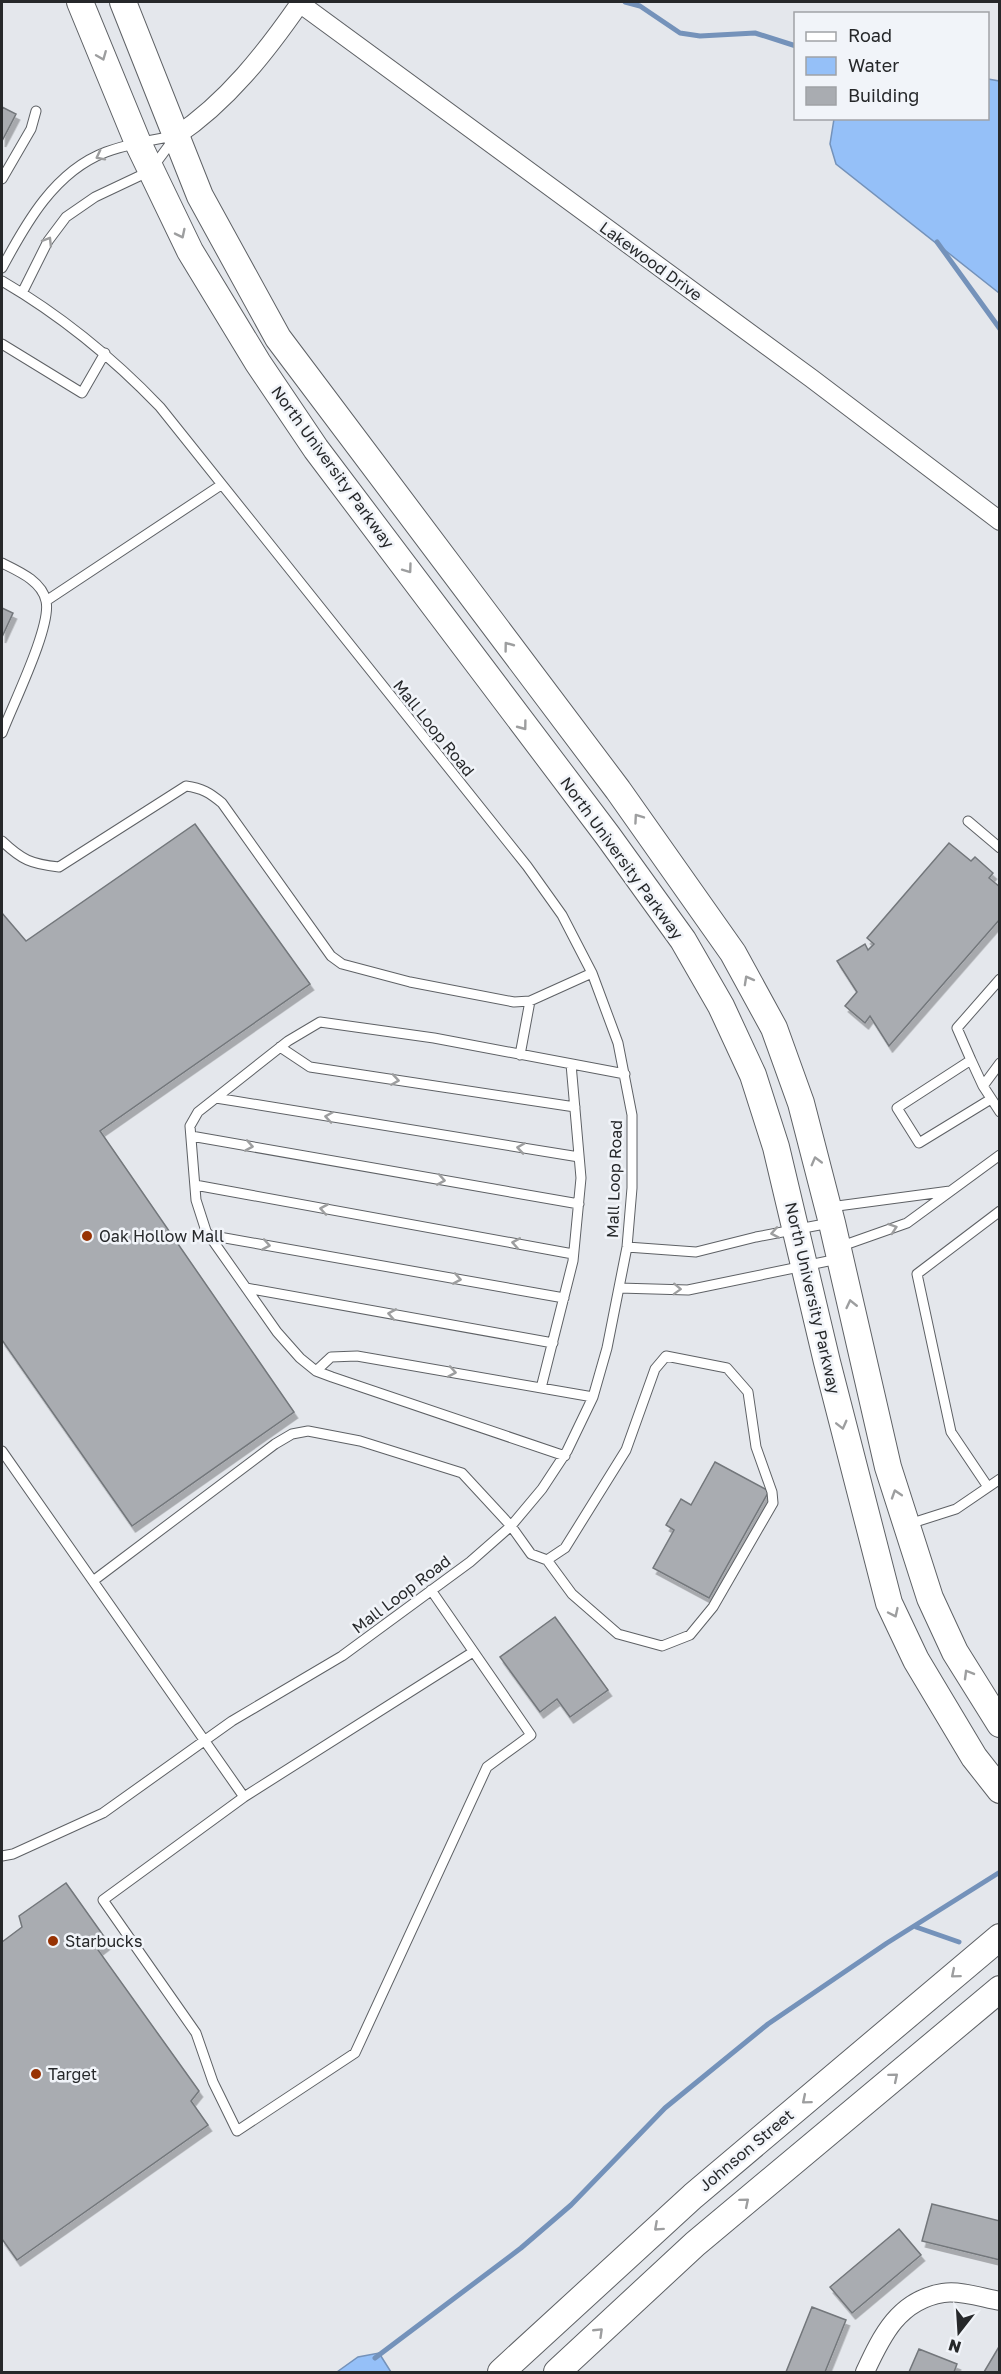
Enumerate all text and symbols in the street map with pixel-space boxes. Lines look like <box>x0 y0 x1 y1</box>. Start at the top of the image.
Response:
legend <box>794 12 989 120</box>
text: Road <box>848 24 892 46</box>
one-way arrow <box>95 50 108 60</box>
text: Water <box>848 54 899 76</box>
text: Building <box>848 84 919 106</box>
one-way arrow <box>96 149 106 160</box>
street label: Lakewood Drive <box>596 217 706 305</box>
one-way arrow <box>174 228 186 239</box>
one-way arrow <box>41 237 53 247</box>
street label: North University Parkway <box>267 382 399 552</box>
one-way arrow <box>400 563 411 574</box>
one-way arrow <box>505 642 516 653</box>
street label: Mall Loop Road <box>389 676 479 780</box>
one-way arrow <box>516 720 527 731</box>
street label: North University Parkway <box>556 773 688 943</box>
one-way arrow <box>634 814 645 825</box>
one-way arrow <box>744 975 755 986</box>
one-way arrow <box>390 1073 399 1085</box>
one-way arrow <box>324 1111 333 1123</box>
street label: Mall Loop Road <box>602 1120 626 1238</box>
one-way arrow <box>244 1140 253 1152</box>
one-way arrow <box>517 1142 526 1154</box>
one-way arrow <box>811 1156 824 1166</box>
one-way arrow <box>435 1173 445 1186</box>
street label: North University Parkway <box>781 1200 845 1396</box>
one-way arrow <box>319 1203 329 1216</box>
one-way arrow <box>887 1223 898 1236</box>
place label: Oak Hollow Mall <box>99 1226 224 1246</box>
one-way arrow <box>770 1227 779 1239</box>
marker: Oak Hollow Mall <box>80 1229 94 1243</box>
one-way arrow <box>260 1238 270 1251</box>
one-way arrow <box>511 1238 520 1250</box>
one-way arrow <box>452 1272 462 1285</box>
one-way arrow <box>673 1283 682 1295</box>
one-way arrow <box>845 1300 858 1310</box>
one-way arrow <box>387 1308 397 1321</box>
one-way arrow <box>447 1366 457 1378</box>
one-way arrow <box>835 1420 848 1430</box>
one-way arrow <box>891 1489 904 1500</box>
street label: Mall Loop Road <box>348 1550 454 1638</box>
one-way arrow <box>886 1606 898 1617</box>
one-way arrow <box>964 1670 975 1680</box>
place label: Starbucks <box>65 1931 142 1951</box>
marker: Starbucks <box>46 1934 60 1948</box>
one-way arrow <box>951 1967 962 1978</box>
place label: Target <box>48 2064 97 2084</box>
marker: Target <box>29 2067 43 2081</box>
one-way arrow <box>887 2073 898 2084</box>
one-way arrow <box>802 2093 813 2104</box>
street label: Johnson Street <box>695 2105 797 2195</box>
one-way arrow <box>738 2198 749 2209</box>
one-way arrow <box>654 2220 664 2231</box>
north arrow <box>929 2302 989 2362</box>
one-way arrow <box>592 2328 603 2339</box>
text: N <box>946 2335 963 2358</box>

